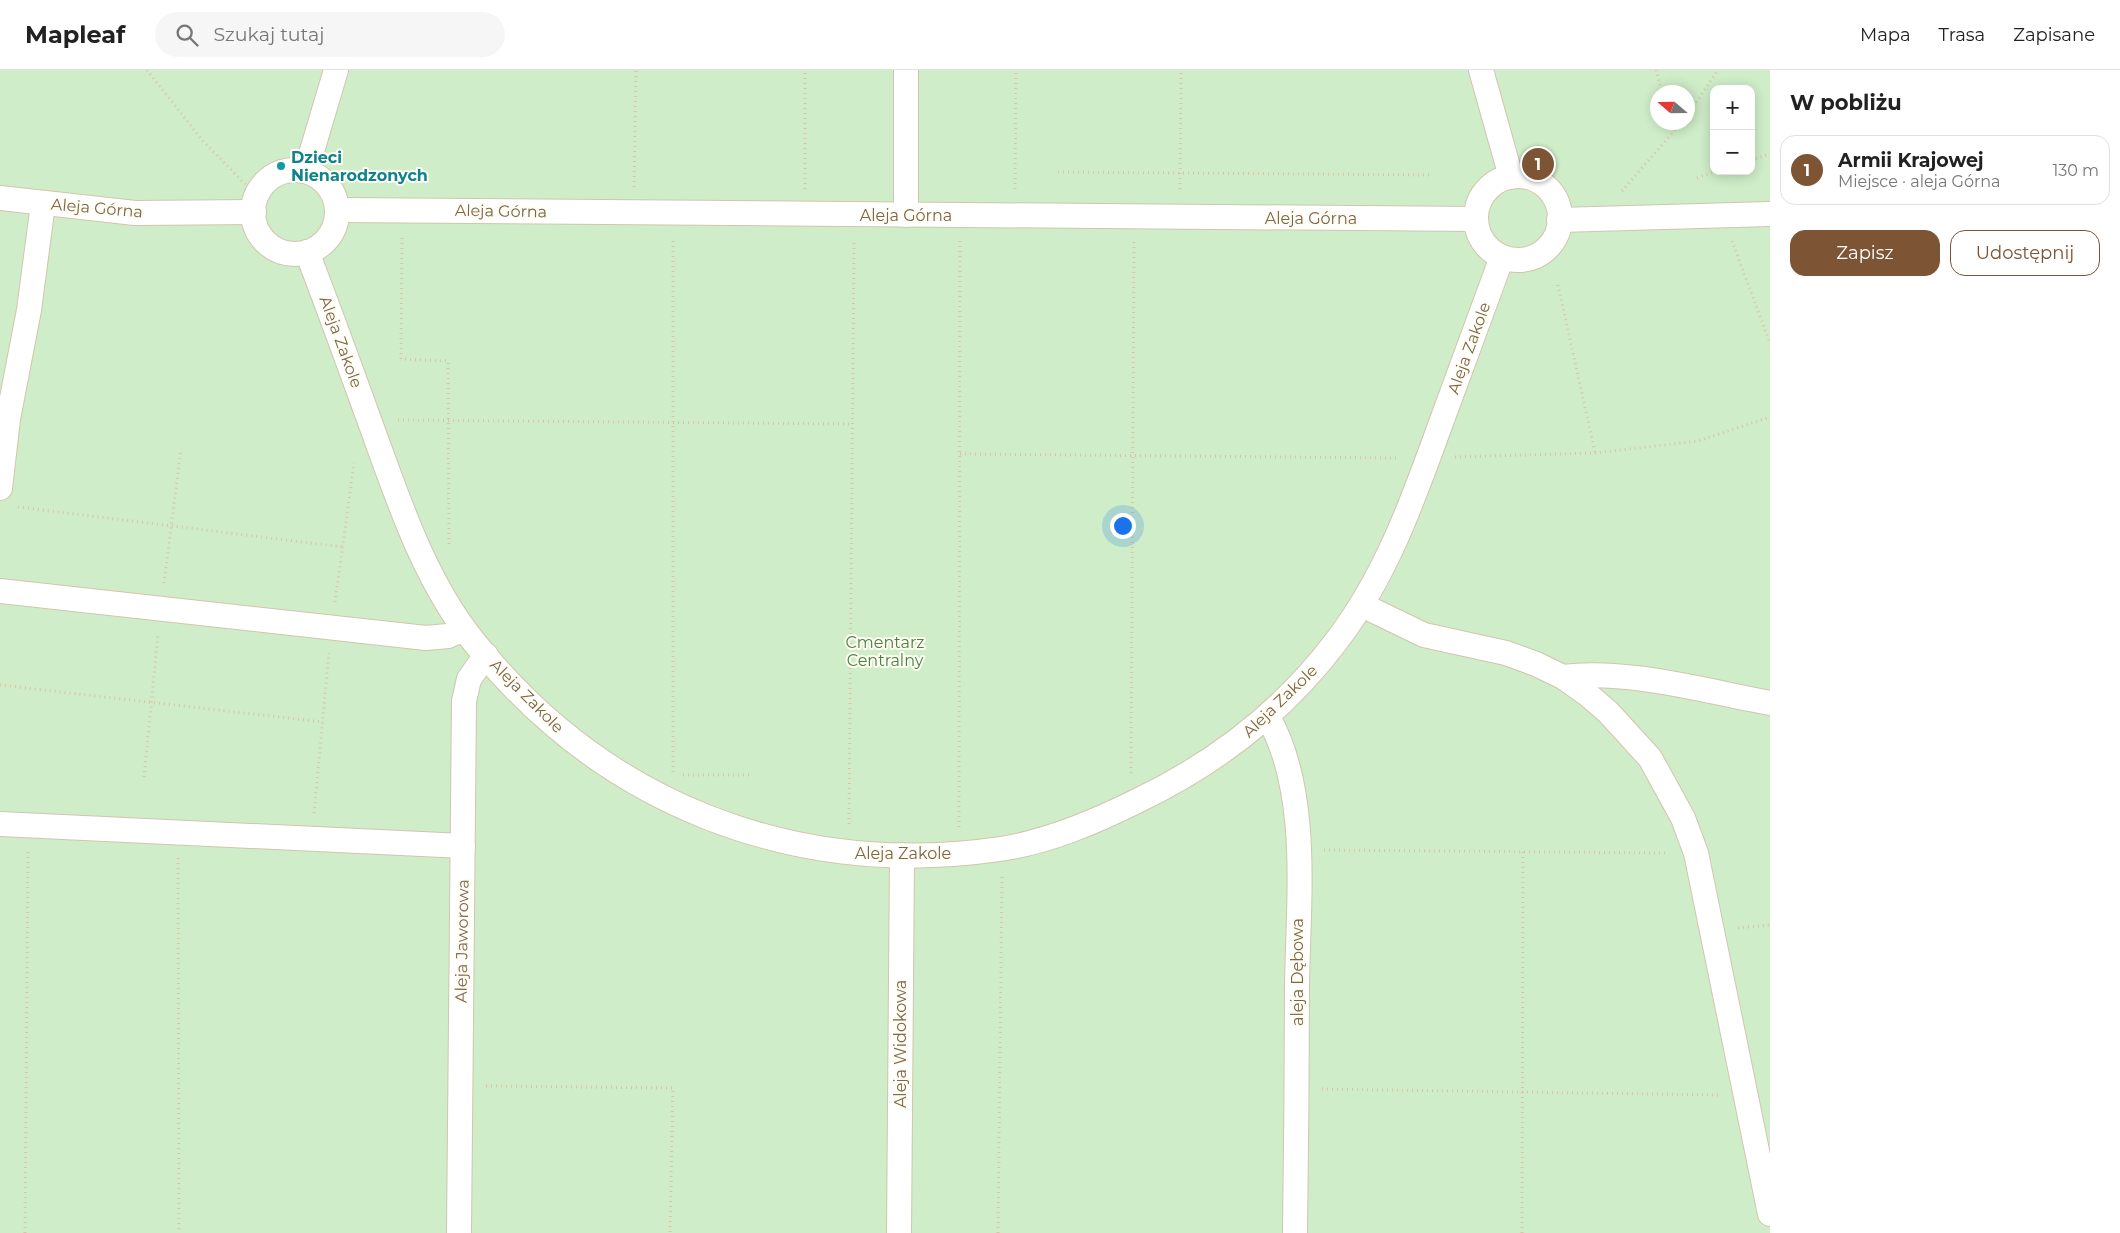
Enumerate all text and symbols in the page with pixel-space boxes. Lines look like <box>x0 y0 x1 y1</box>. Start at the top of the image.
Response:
search box <box>155 12 505 57</box>
text: Mapleaf <box>25 20 125 49</box>
icon: search <box>173 21 201 49</box>
text: Szukaj tutaj <box>213 23 324 46</box>
text: Mapa <box>1860 24 1911 46</box>
text: Trasa <box>1939 24 1985 46</box>
text: Zapisane <box>2013 24 2095 46</box>
north arrow <box>1650 85 1695 130</box>
map controls <box>1710 85 1755 175</box>
button: + <box>1710 85 1755 130</box>
text: W pobliżu <box>1790 90 1902 115</box>
button: − <box>1710 130 1755 175</box>
pin: 1 <box>1522 145 1554 183</box>
place label: Dzieci Nienarodzonych <box>291 148 428 185</box>
text: Armii Krajowej <box>1838 149 1984 172</box>
marker: Dzieci Nienarodzonych <box>275 160 287 172</box>
text: 1 <box>1804 161 1810 180</box>
text: 130 m <box>2052 161 2099 180</box>
text: Miejsce · aleja Górna <box>1838 172 2001 191</box>
street label: Aleja Górna <box>50 195 144 221</box>
street label: Aleja Górna <box>455 201 547 221</box>
street label: Aleja Górna <box>860 206 952 225</box>
street label: Aleja Górna <box>1265 209 1357 228</box>
button: Zapisz <box>1790 230 1940 276</box>
button: Udostępnij <box>1950 230 2100 276</box>
street label: Aleja Zakole <box>316 293 366 391</box>
street label: Aleja Zakole <box>1444 299 1494 397</box>
your location <box>1110 513 1136 539</box>
park label: Cmentarz Centralny <box>845 633 925 670</box>
street label: Aleja Zakole <box>486 655 568 737</box>
street label: Aleja Zakole <box>1239 661 1321 741</box>
street label: Aleja Zakole <box>855 844 951 863</box>
street label: Aleja Jaworowa <box>451 879 473 1003</box>
street label: aleja Dębowa <box>1288 918 1307 1026</box>
street label: Aleja Widokowa <box>891 980 910 1108</box>

